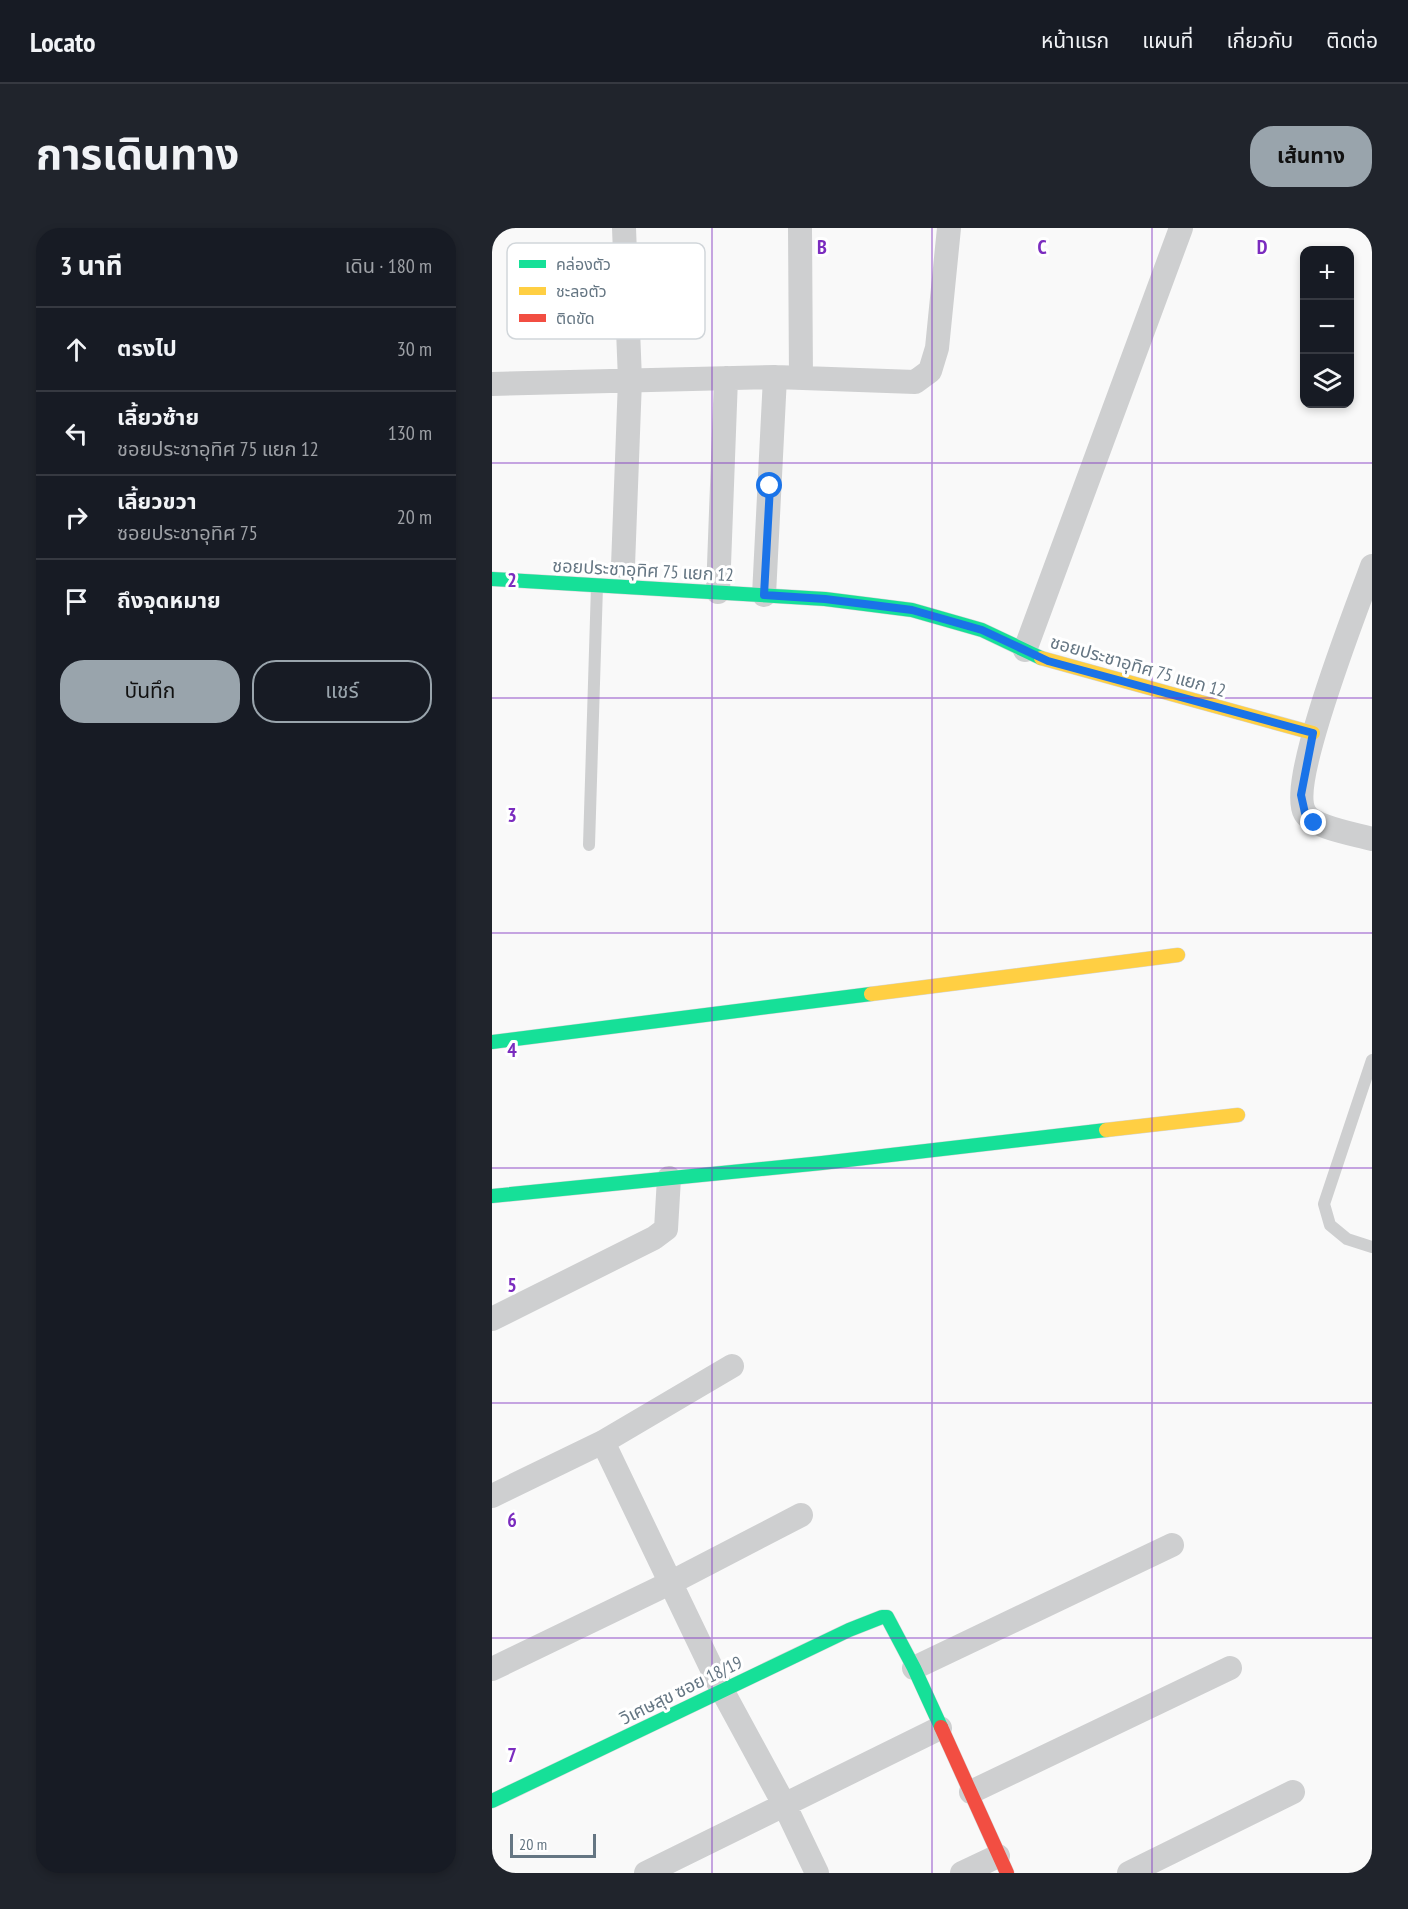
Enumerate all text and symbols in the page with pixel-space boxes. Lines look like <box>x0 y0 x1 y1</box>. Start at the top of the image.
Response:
text: Locato <box>30 23 96 60</box>
text: หน้าแรก <box>1041 27 1109 54</box>
text: แผนที่ <box>1142 27 1193 54</box>
text: เกี่ยวกับ <box>1226 27 1293 54</box>
text: ติดต่อ <box>1326 27 1378 54</box>
text: การเดินทาง <box>36 126 239 181</box>
button: เส้นทาง <box>1250 126 1372 187</box>
text: B <box>817 234 827 260</box>
text: C <box>1037 234 1047 260</box>
text: D <box>1257 234 1268 260</box>
legend <box>507 243 705 339</box>
map controls <box>1300 246 1354 408</box>
button: + <box>1300 246 1354 300</box>
text: 3 นาที <box>60 249 123 282</box>
text: เดิน · 180 m <box>345 253 432 279</box>
text: คล่องตัว <box>556 254 611 274</box>
text: ชะลอตัว <box>556 281 607 301</box>
button: − <box>1300 300 1354 354</box>
text: ติดขัด <box>556 308 595 328</box>
icon: ahead <box>60 333 93 366</box>
text: ตรงไป <box>117 334 177 362</box>
text: 30 m <box>397 336 432 362</box>
button: layers <box>1300 354 1354 408</box>
text: เลี้ยวซ้าย <box>117 403 199 431</box>
icon: left <box>60 417 93 450</box>
text: 130 m <box>388 420 432 446</box>
text: ชอยประชาอุทิศ 75 แยก 12 <box>117 436 319 462</box>
route start <box>756 472 782 498</box>
text: เลี้ยวขวา <box>117 487 197 515</box>
icon: right <box>60 501 93 534</box>
text: 20 m <box>397 504 432 530</box>
text: ซอยประชาอุทิศ 75 <box>117 520 258 546</box>
street label: ชอยประชาอุทิศ 75 แยก 12 <box>552 554 734 586</box>
text: 2 <box>507 567 517 593</box>
icon: arrive <box>60 585 93 618</box>
text: ถึงจุดหมาย <box>117 586 221 614</box>
street label: ชอยประชาอุทิศ 75 แยก 12 <box>1048 630 1228 702</box>
button: บันทึก <box>60 660 240 723</box>
button: แชร์ <box>252 660 432 723</box>
text: 3 <box>507 802 517 828</box>
route end <box>1300 809 1326 835</box>
text: 4 <box>507 1037 517 1063</box>
text: 5 <box>507 1272 517 1298</box>
text: 6 <box>507 1507 517 1533</box>
street label: วิเศษสุข ซอย 18/19 <box>615 1650 746 1730</box>
text: 7 <box>507 1742 517 1768</box>
scale bar <box>510 1831 596 1858</box>
text: 20 m <box>519 1834 547 1854</box>

